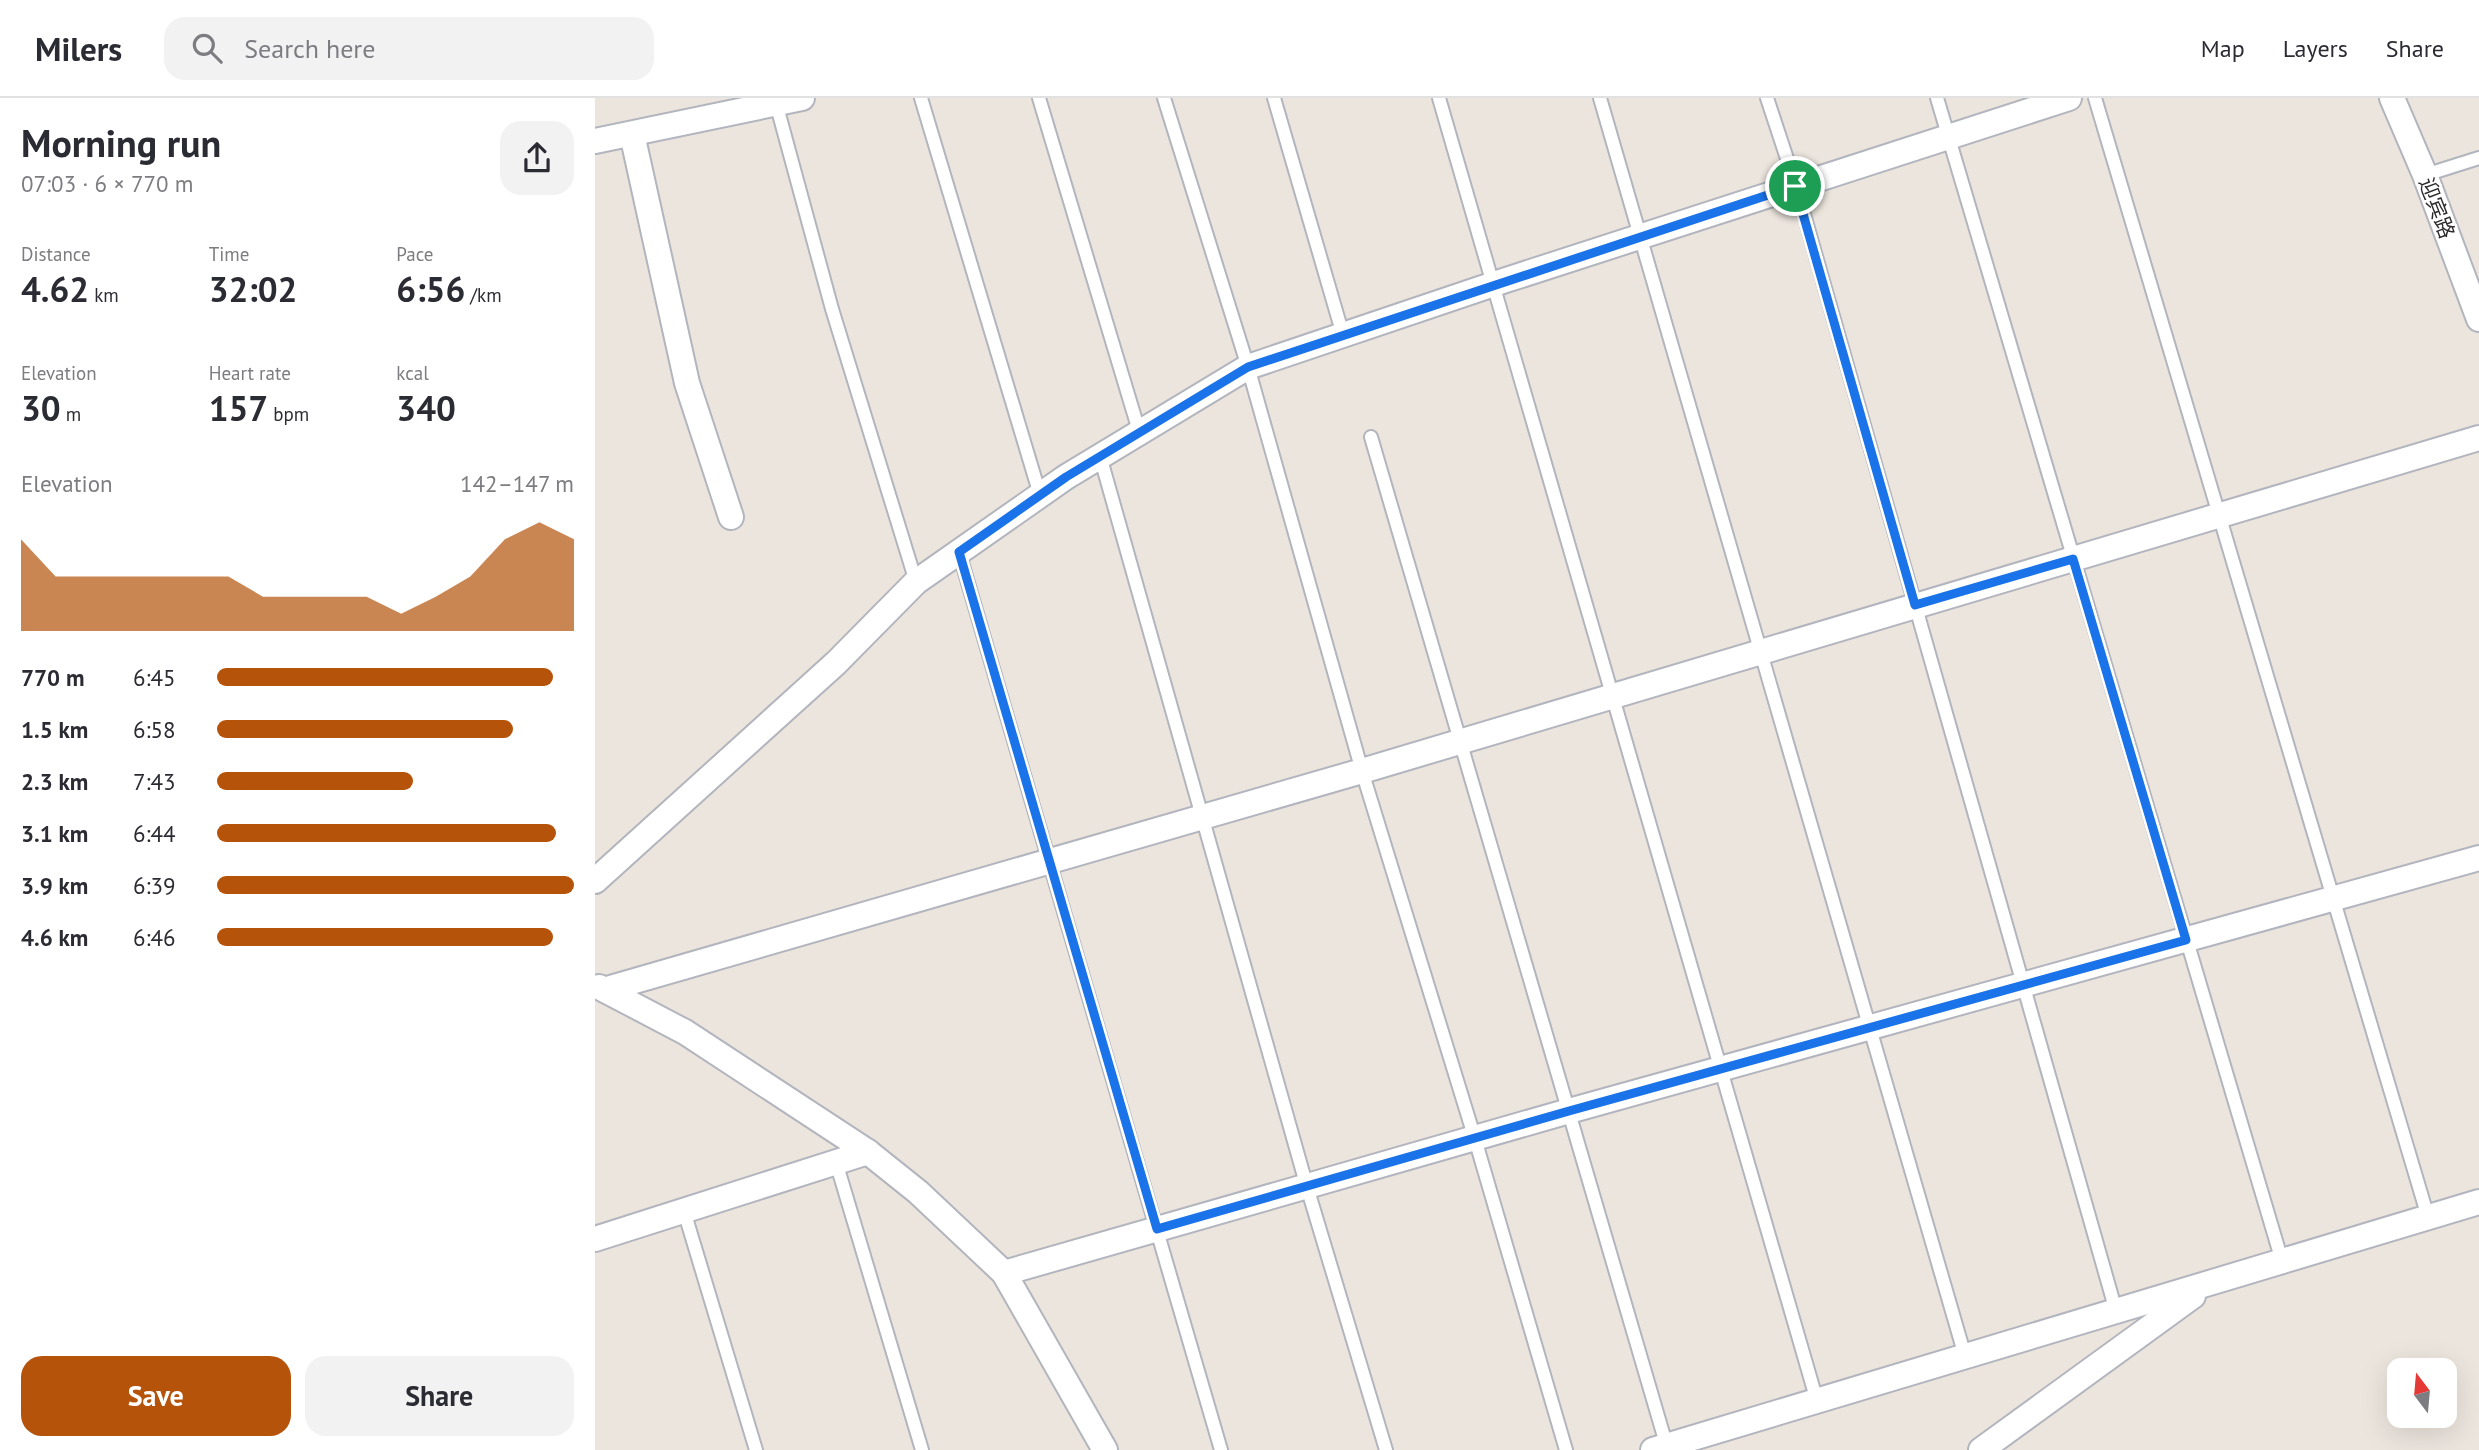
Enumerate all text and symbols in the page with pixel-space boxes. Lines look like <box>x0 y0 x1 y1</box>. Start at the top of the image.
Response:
search box <box>164 17 654 80</box>
text: Milers <box>35 27 122 70</box>
icon: search <box>188 29 226 67</box>
text: Search here <box>244 32 375 65</box>
text: Map <box>2201 33 2245 64</box>
text: Layers <box>2283 33 2348 64</box>
text: Share <box>2386 33 2444 64</box>
text: Morning run <box>21 118 221 167</box>
button: share <box>500 121 574 195</box>
pin <box>1765 156 1825 216</box>
icon: arrive <box>1776 167 1814 205</box>
text: 07:03 · 6 × 770 m <box>21 169 193 198</box>
street label: 迎宾路 <box>2413 174 2461 242</box>
text: Distance <box>21 242 91 266</box>
text: Time <box>209 242 249 266</box>
text: Pace <box>396 242 434 266</box>
text: 4.62 <box>21 266 89 312</box>
text: 32:02 <box>209 266 297 312</box>
text: 6:56 <box>396 266 465 312</box>
text: km <box>89 283 119 307</box>
text: /km <box>465 283 502 307</box>
text: Elevation <box>21 361 97 385</box>
text: Heart rate <box>209 361 291 385</box>
text: kcal <box>396 361 429 385</box>
text: 30 <box>21 385 61 431</box>
text: 157 <box>209 385 268 431</box>
text: 340 <box>396 385 456 431</box>
text: m <box>61 402 81 426</box>
text: bpm <box>268 402 309 426</box>
text: Elevation <box>21 469 113 498</box>
text: 142–147 m <box>460 469 574 498</box>
text: 770 m <box>21 663 84 692</box>
text: 6:45 <box>133 663 176 692</box>
text: 1.5 km <box>21 715 88 744</box>
text: 6:58 <box>133 715 176 744</box>
text: 2.3 km <box>21 767 88 796</box>
text: 7:43 <box>133 767 176 796</box>
text: 3.1 km <box>21 819 88 848</box>
text: 6:44 <box>133 819 176 848</box>
text: 3.9 km <box>21 871 88 900</box>
text: 6:39 <box>133 871 176 900</box>
text: 4.6 km <box>21 923 88 952</box>
text: 6:46 <box>133 923 176 952</box>
button: Save <box>21 1356 291 1436</box>
button: Share <box>305 1356 574 1436</box>
north arrow <box>2387 1358 2457 1428</box>
map controls <box>2387 1358 2457 1428</box>

